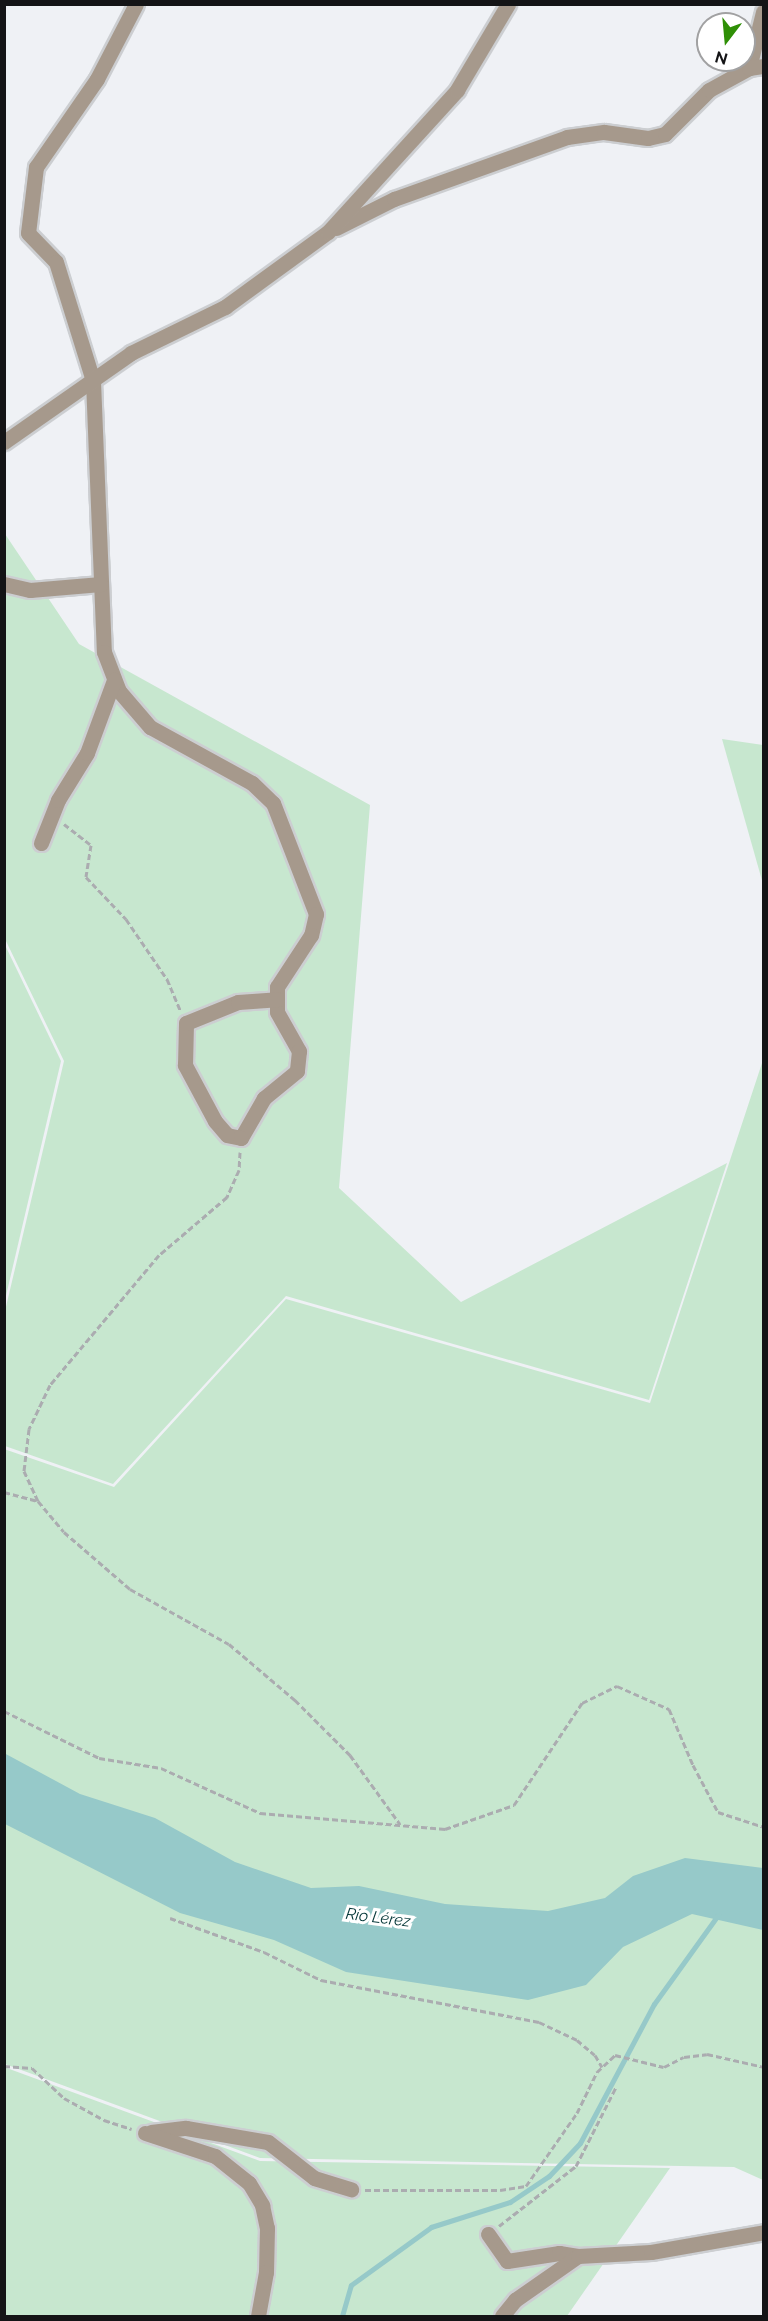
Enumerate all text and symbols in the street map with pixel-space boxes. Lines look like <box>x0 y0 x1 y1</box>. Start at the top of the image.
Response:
north arrow <box>696 12 756 72</box>
text: N <box>713 47 730 69</box>
water label: Río Lérez <box>345 1905 411 1931</box>

